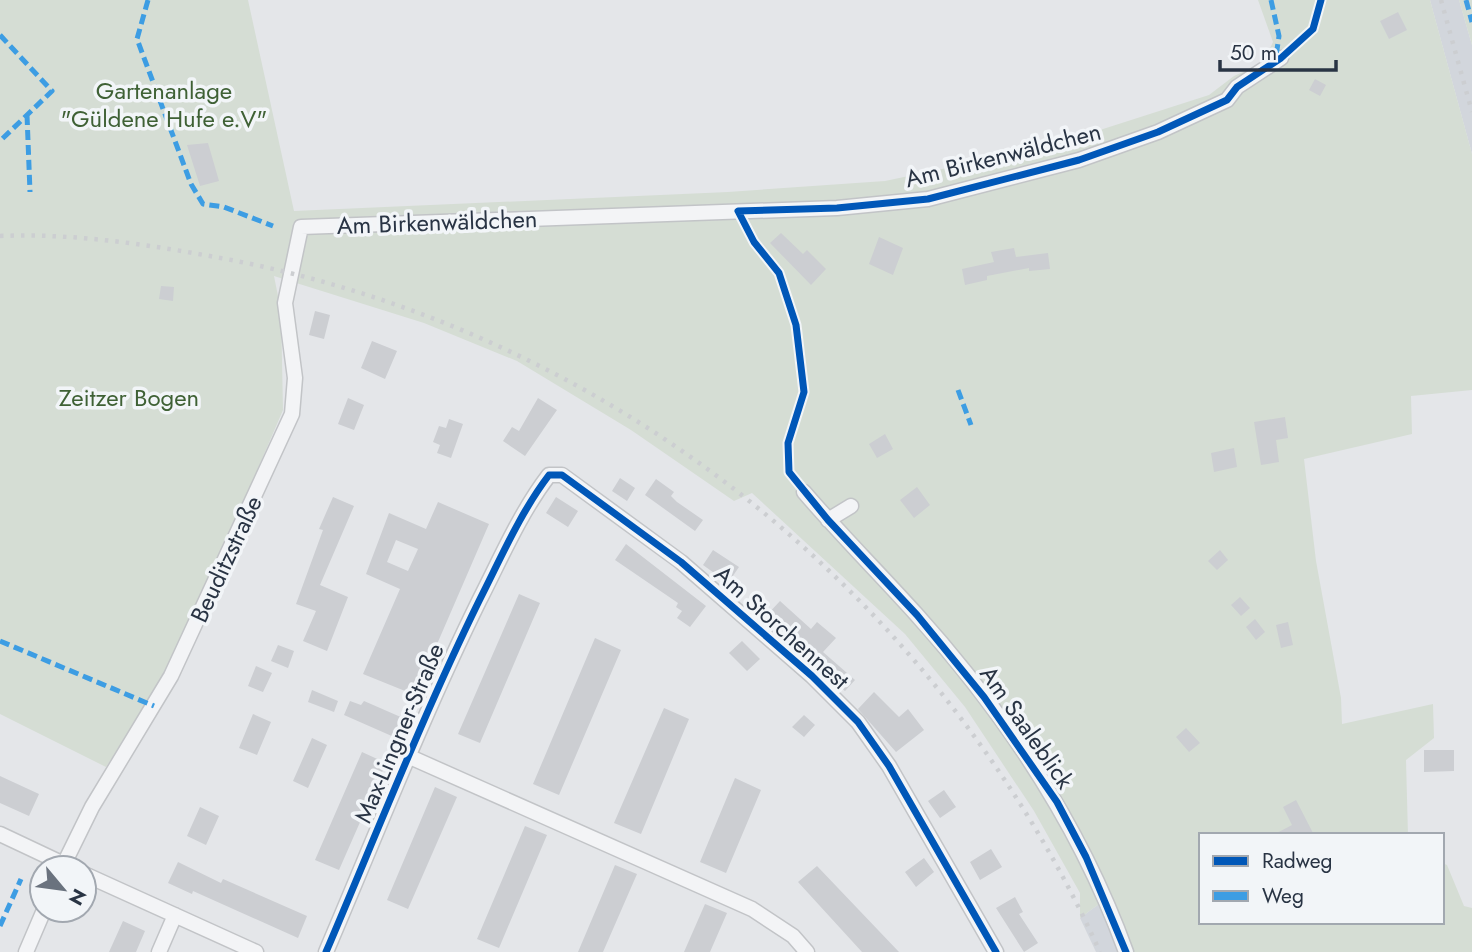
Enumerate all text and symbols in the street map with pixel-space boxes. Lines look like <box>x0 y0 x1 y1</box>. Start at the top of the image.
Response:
scale bar <box>1220 28 1336 72</box>
text: 50 m <box>1230 38 1277 68</box>
park label: Gartenanlage "Güldene Hufe e.V" <box>61 73 267 136</box>
street label: Am Birkenwäldchen <box>901 114 1105 196</box>
street label: Am Birkenwäldchen <box>336 201 538 243</box>
park label: Zeitzer Bogen <box>59 380 199 415</box>
street label: Beuditzstraße <box>181 490 271 628</box>
street label: Am Storchennest <box>707 557 857 697</box>
street label: Max-Lingner-Straße <box>345 638 453 828</box>
street label: Am Saaleblick <box>972 658 1083 796</box>
legend <box>1199 833 1444 924</box>
text: Radweg <box>1262 846 1333 876</box>
north arrow <box>28 854 98 924</box>
text: Weg <box>1262 881 1304 911</box>
text: N <box>62 884 93 910</box>

